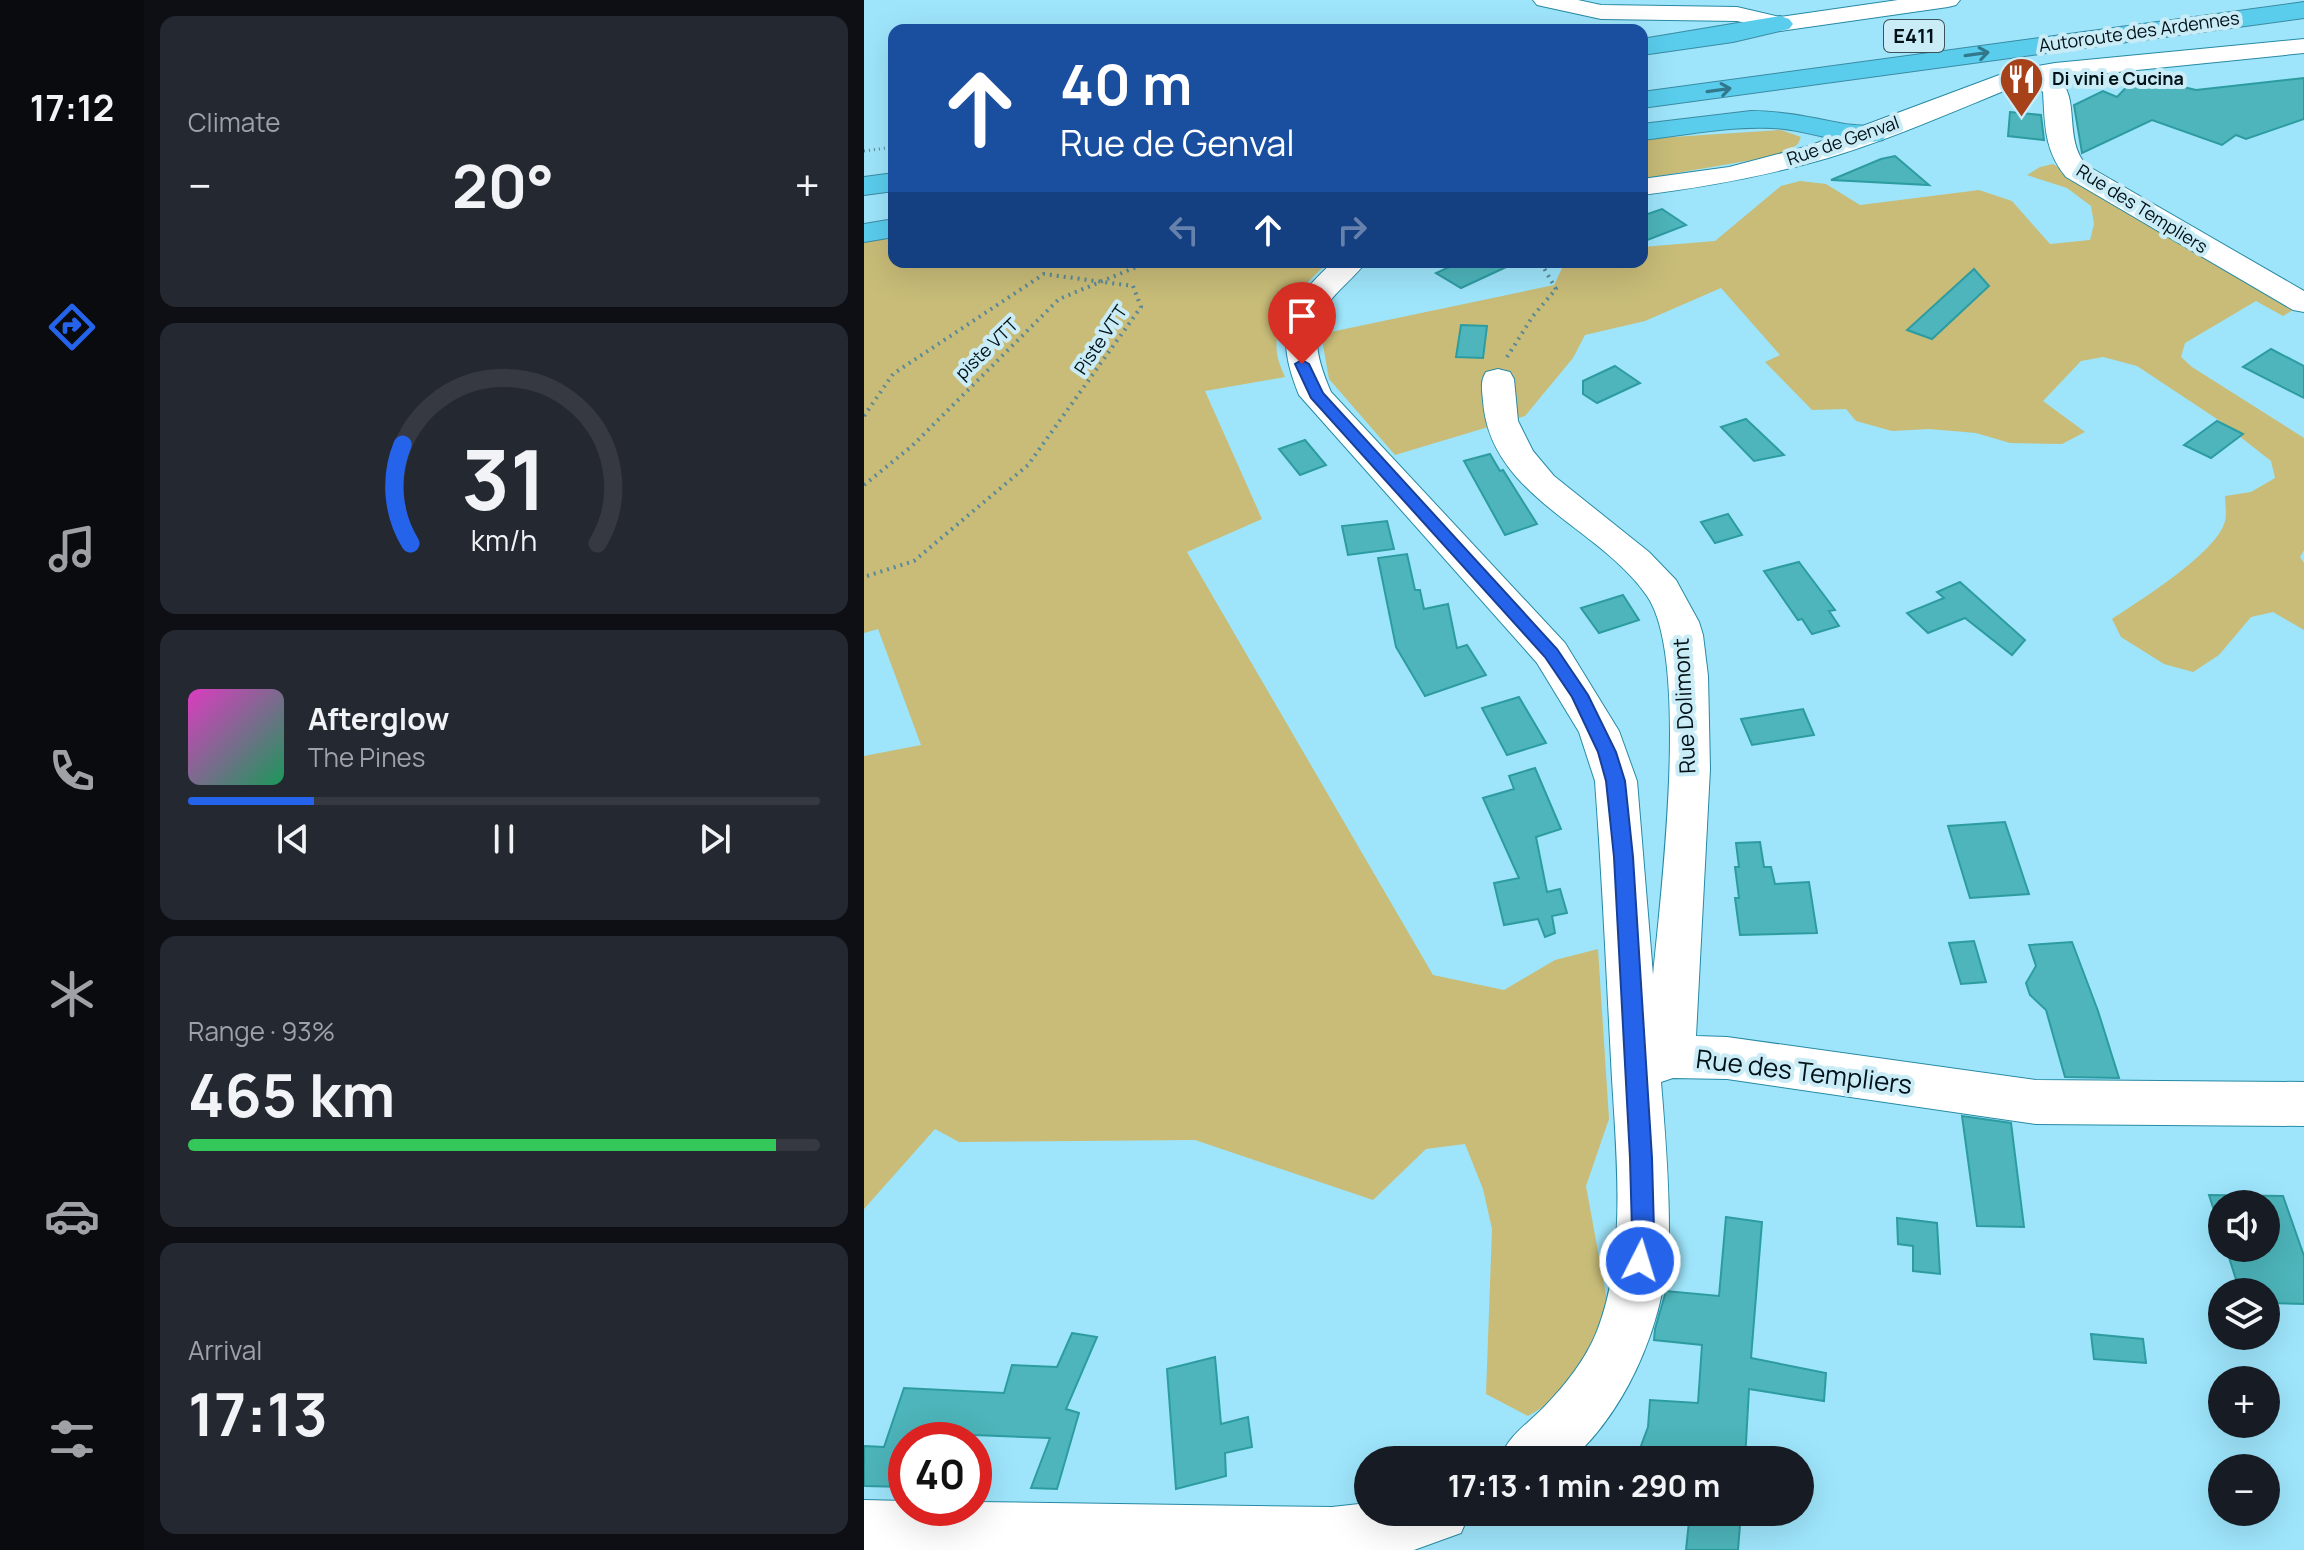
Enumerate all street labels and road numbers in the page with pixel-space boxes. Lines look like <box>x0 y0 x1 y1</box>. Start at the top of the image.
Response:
street label: Autoroute des Ardennes <box>2037 5 2241 57</box>
road number: E411 <box>1884 20 1944 52</box>
street label: Rue de Genval <box>1783 110 1902 171</box>
street label: Rue des Templiers <box>2072 158 2213 258</box>
street label: Piste VTT <box>1068 300 1132 379</box>
street label: piste VTT <box>950 312 1023 384</box>
street label: Rue Dolimont <box>1665 637 1703 775</box>
street label: Rue des Templiers <box>1694 1040 1914 1102</box>

